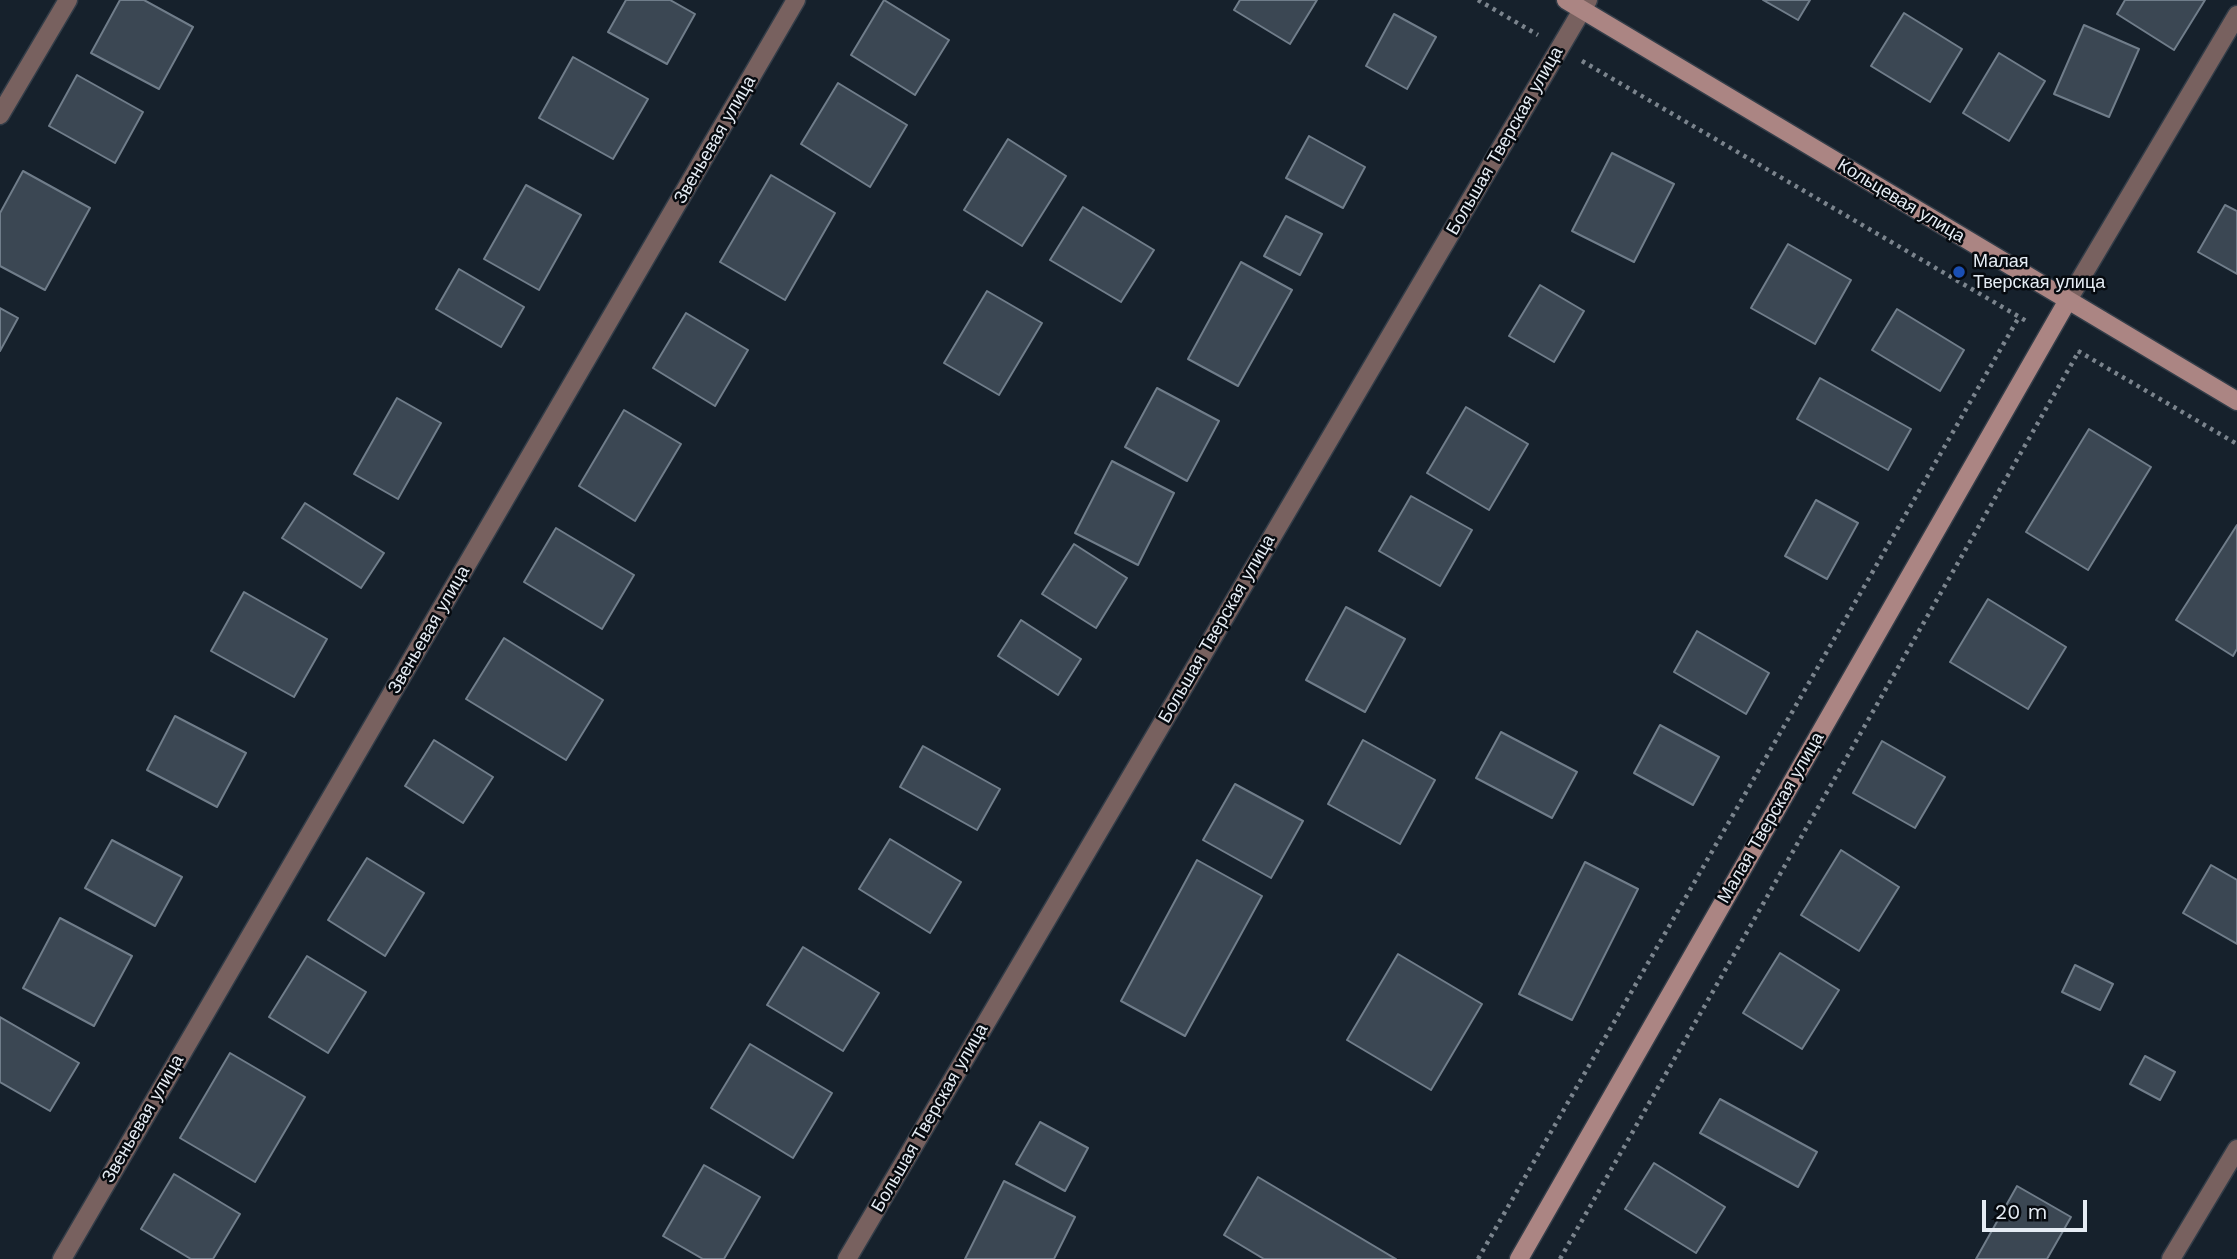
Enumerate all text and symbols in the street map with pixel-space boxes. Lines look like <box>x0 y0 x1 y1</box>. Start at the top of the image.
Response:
street label: Большая Тверская улица <box>1442 43 1568 239</box>
street label: Звеньевая улица <box>670 72 760 208</box>
street label: Кольцевая улица <box>1833 154 1969 248</box>
place label: Малая Тверская улица <box>1973 251 2105 294</box>
marker: Малая Тверская улица <box>1951 264 1967 280</box>
street label: Большая Тверская улица <box>1154 531 1280 727</box>
street label: Звеньевая улица <box>384 562 474 698</box>
street label: Малая Тверская улица <box>1713 729 1829 907</box>
street label: Большая Тверская улица <box>867 1020 993 1216</box>
street label: Звеньевая улица <box>98 1051 188 1187</box>
scale bar <box>1985 1186 2090 1230</box>
text: 20 m <box>1995 1199 2047 1224</box>

